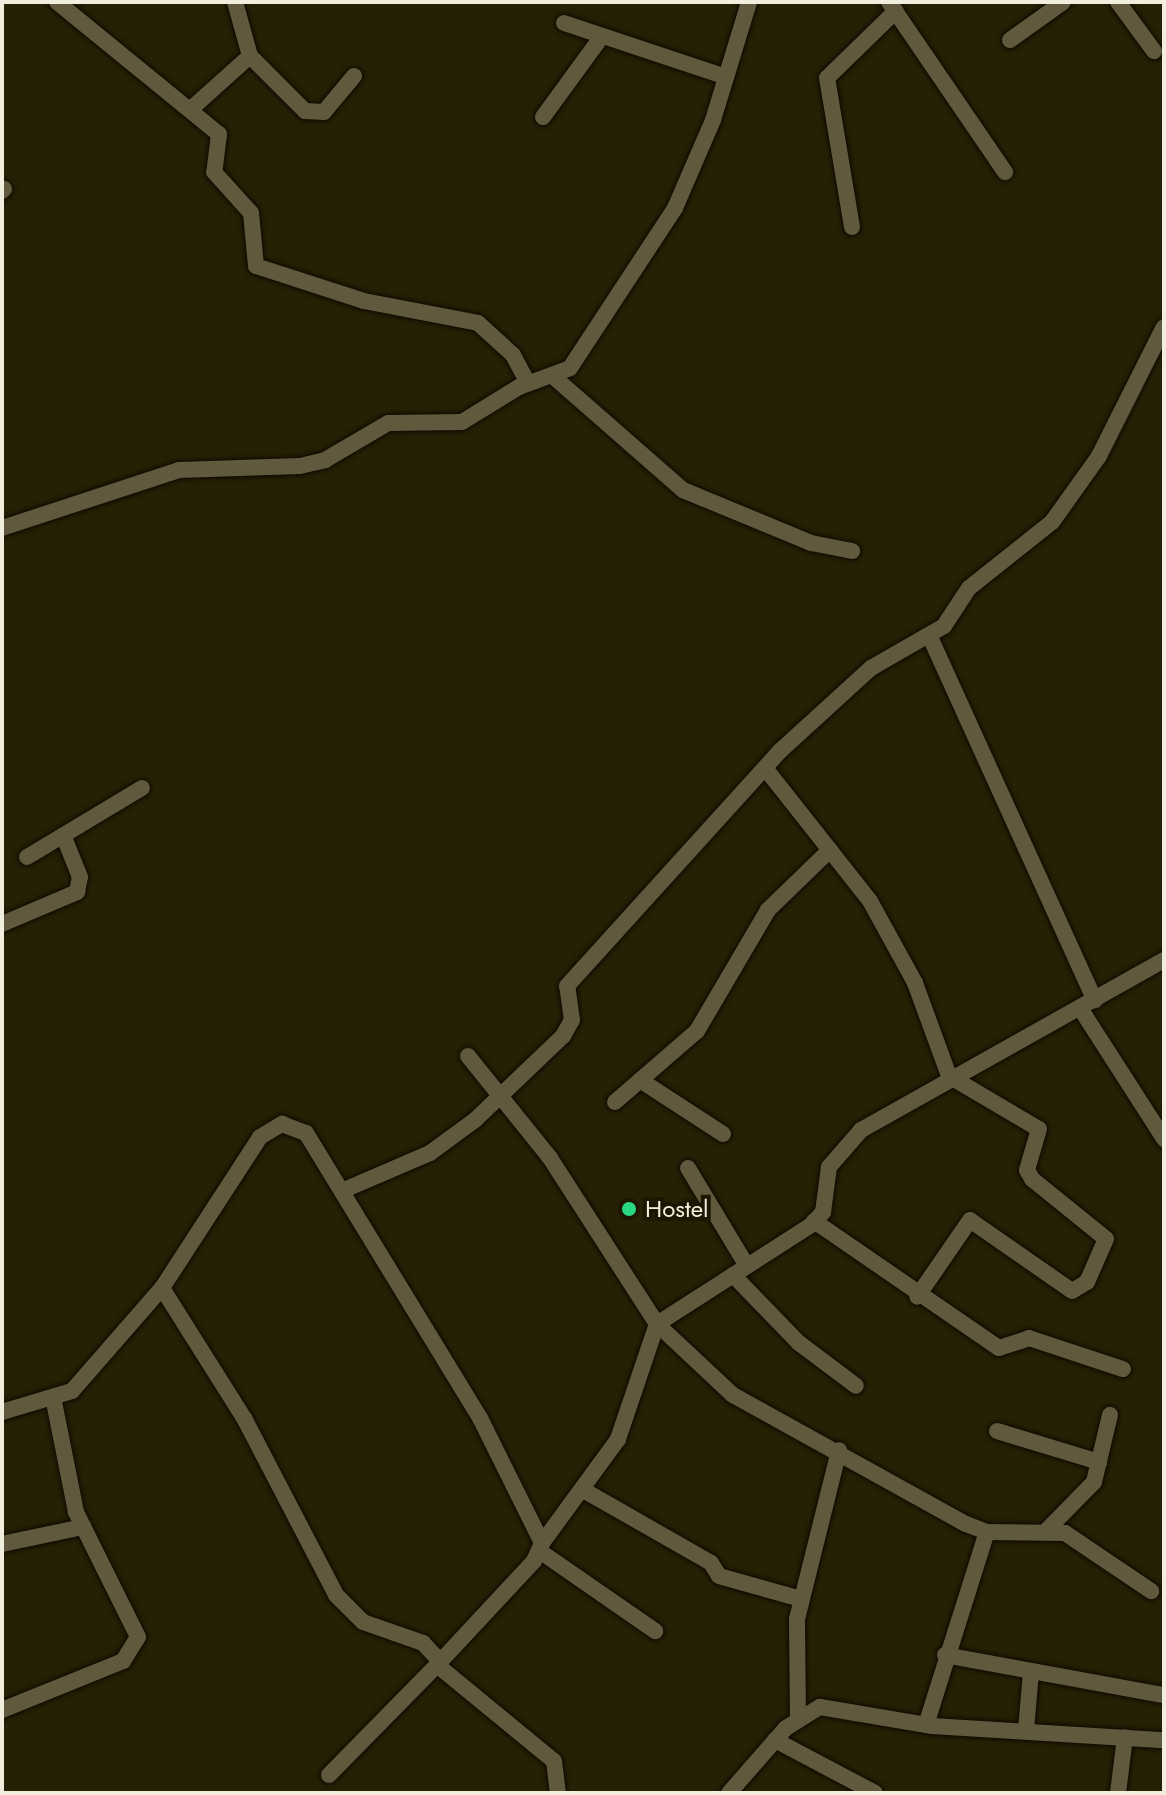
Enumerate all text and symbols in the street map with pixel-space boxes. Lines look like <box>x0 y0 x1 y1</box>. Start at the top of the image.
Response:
place label: Hostel <box>645 1195 709 1223</box>
marker: Hostel <box>620 1200 638 1218</box>

